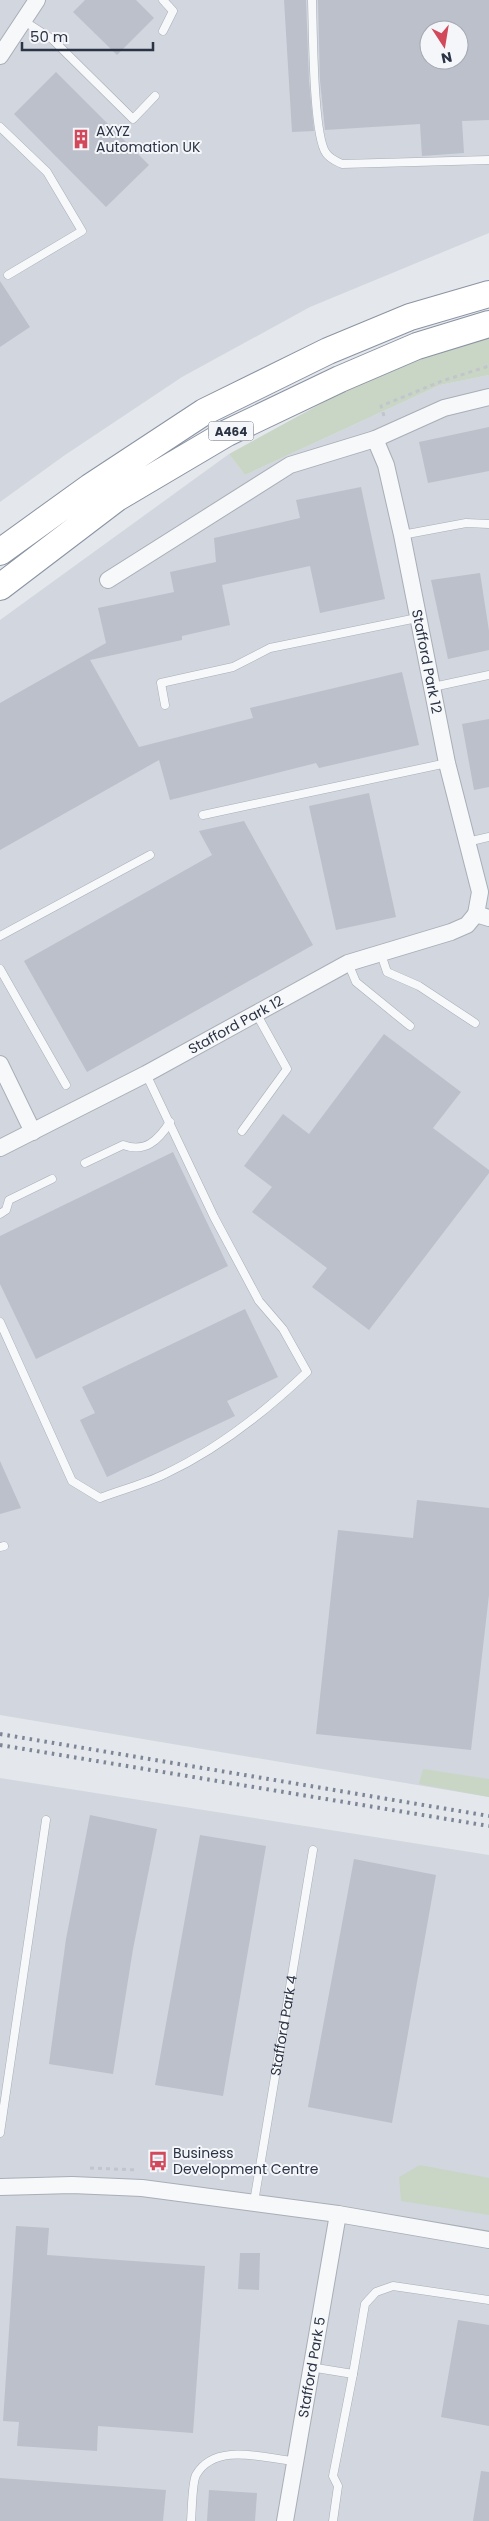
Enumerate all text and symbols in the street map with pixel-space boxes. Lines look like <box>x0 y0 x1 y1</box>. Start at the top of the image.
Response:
scale bar <box>22 20 154 52</box>
north arrow <box>419 20 469 70</box>
text: 50 m <box>30 26 68 47</box>
text: N <box>439 47 454 69</box>
place label: AXYZ Automation UK <box>96 121 201 157</box>
building icon: AXYZ Automation UK <box>70 128 92 150</box>
road number: A464 <box>208 422 254 441</box>
street label: Stafford Park 12 <box>407 608 447 715</box>
street label: Stafford Park 12 <box>185 990 287 1059</box>
street label: Stafford Park 4 <box>265 1973 302 2077</box>
place label: Business Development Centre <box>173 2143 319 2179</box>
bus stop icon: Business Development Centre <box>147 2150 169 2172</box>
street label: Stafford Park 5 <box>293 2315 330 2419</box>

